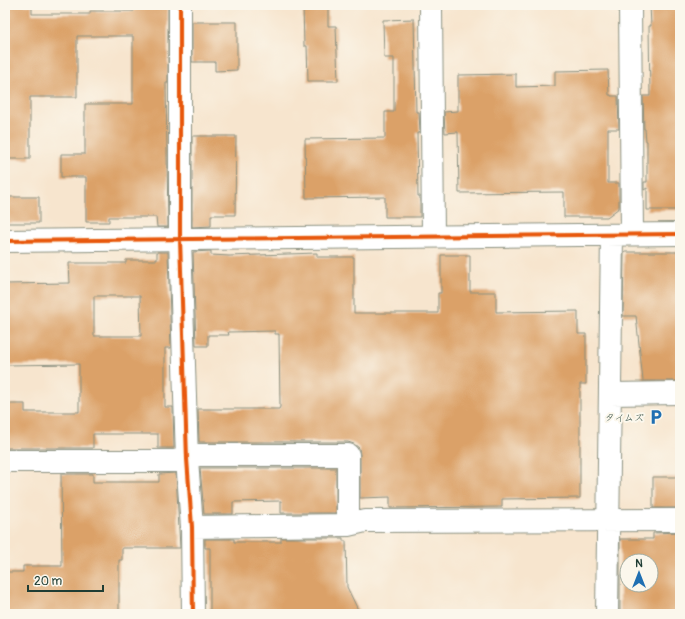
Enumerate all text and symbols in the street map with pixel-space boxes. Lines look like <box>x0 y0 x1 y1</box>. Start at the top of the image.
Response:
parking icon: タイムズ <box>647 408 665 426</box>
place label: タイムズ <box>605 412 644 424</box>
north arrow <box>619 553 659 593</box>
text: N <box>635 557 643 570</box>
scale bar <box>28 567 103 593</box>
text: 20 m <box>34 574 63 589</box>

